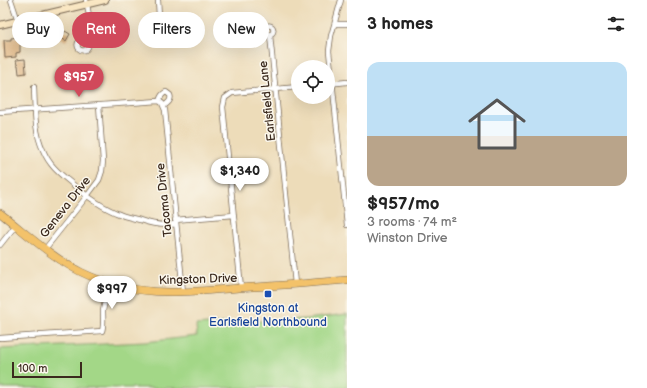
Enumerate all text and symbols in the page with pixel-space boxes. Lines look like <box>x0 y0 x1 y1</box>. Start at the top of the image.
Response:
chip: Buy <box>12 12 64 48</box>
chip: Rent <box>72 12 130 48</box>
chip: Filters <box>138 12 205 48</box>
chip: New <box>213 12 269 48</box>
icon: filters <box>605 13 627 35</box>
text: 3 homes <box>367 14 433 34</box>
street label: Earlsfield Lane <box>256 60 279 142</box>
map controls <box>291 60 335 104</box>
button: locate <box>291 60 335 104</box>
pin: $957 <box>55 64 103 98</box>
text: $957 <box>64 69 94 85</box>
icon: home <box>461 88 533 160</box>
pin: $1,340 <box>207 158 273 192</box>
street label: Tacoma Drive <box>153 162 176 238</box>
text: $1,340 <box>220 163 260 179</box>
street label: Geneva Drive <box>37 174 94 241</box>
text: $957/mo <box>367 194 440 214</box>
text: 3 rooms · 74 m² <box>367 214 457 230</box>
text: Winston Drive <box>367 230 447 246</box>
street label: Kingston Drive <box>159 271 238 288</box>
pin: $997 <box>88 276 136 310</box>
text: $997 <box>97 281 127 297</box>
marker: Kingston at Earlsfield Northbound <box>263 289 273 299</box>
place label: Kingston at Earlsfield Northbound <box>209 301 327 330</box>
scale bar <box>12 360 82 379</box>
text: 100 m <box>18 362 47 375</box>

